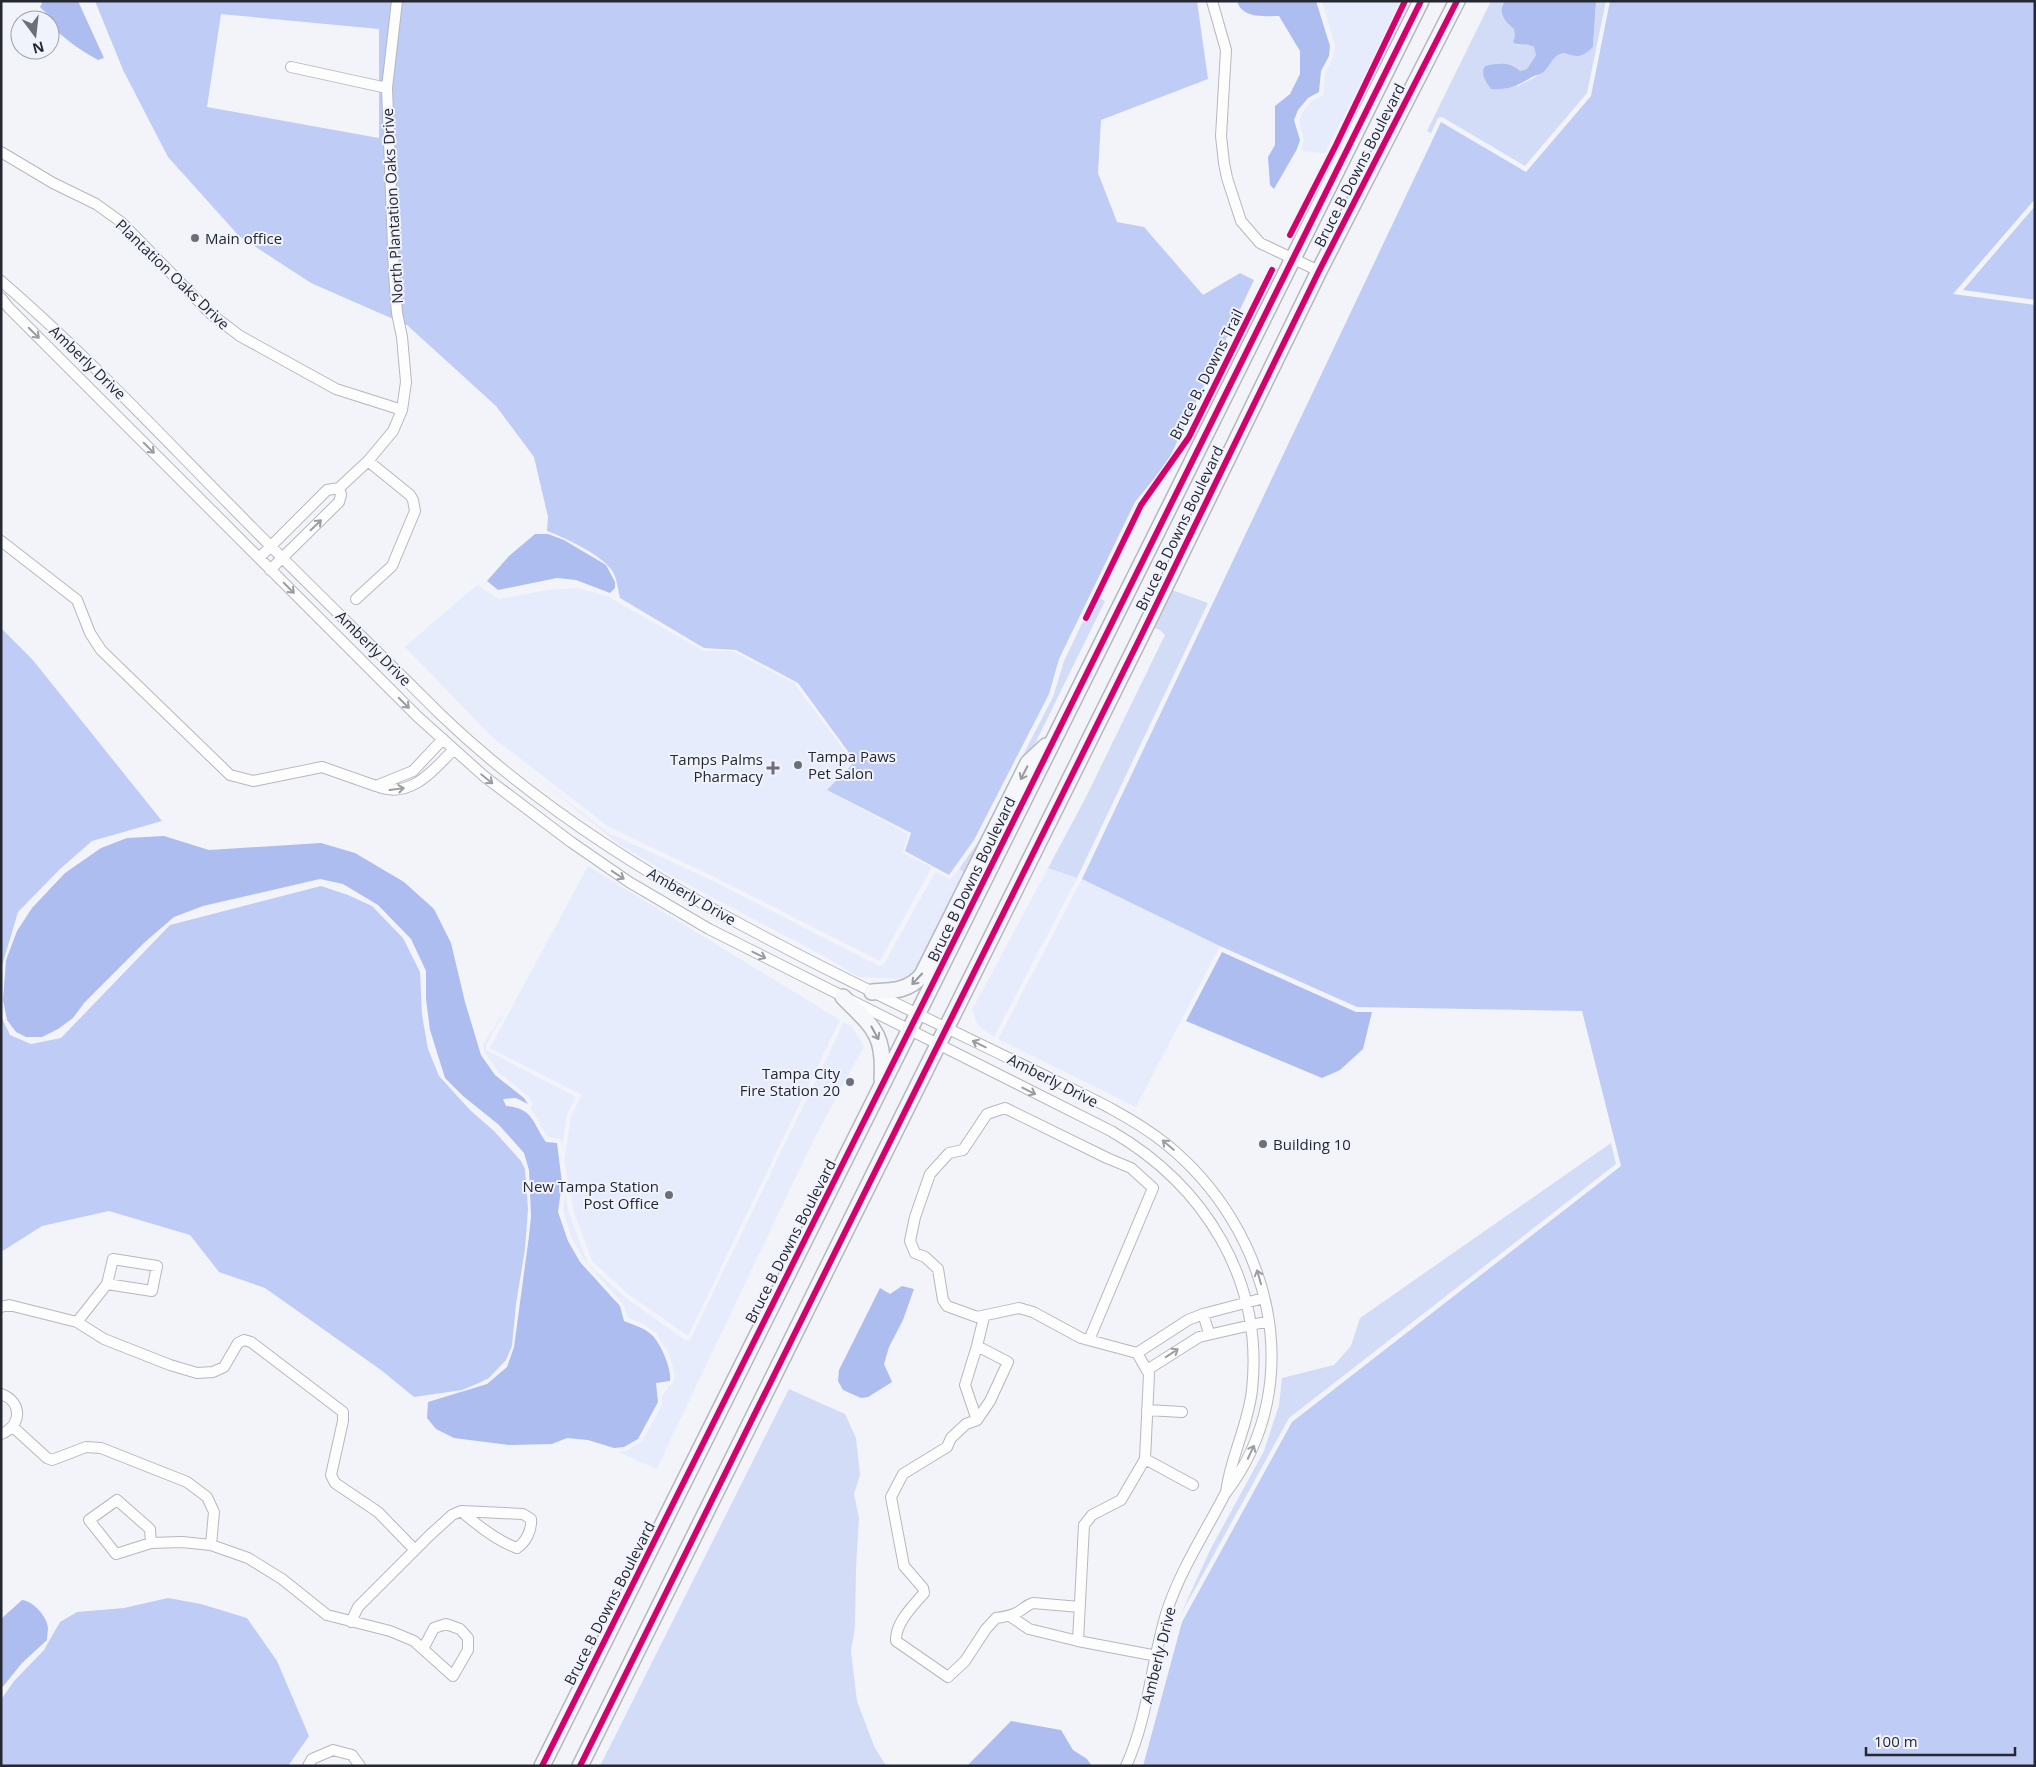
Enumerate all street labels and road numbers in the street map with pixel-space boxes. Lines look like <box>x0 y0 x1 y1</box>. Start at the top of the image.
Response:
street label: Bruce B Downs Boulevard <box>1309 80 1409 250</box>
street label: North Plantation Oaks Drive <box>377 108 407 304</box>
street label: Plantation Oaks Drive <box>112 214 234 334</box>
street label: Bruce B. Downs Trail <box>1164 305 1248 443</box>
street label: Amberly Drive <box>45 320 131 404</box>
street label: Bruce B Downs Boulevard <box>1130 442 1228 614</box>
street label: Amberly Drive <box>332 606 416 690</box>
street label: Bruce B Downs Boulevard <box>922 793 1020 965</box>
street label: Amberly Drive <box>644 863 740 929</box>
street label: Amberly Drive <box>1004 1049 1102 1111</box>
street label: Bruce B Downs Boulevard <box>740 1156 840 1326</box>
street label: Bruce B Downs Boulevard <box>559 1518 659 1688</box>
street label: Amberly Drive <box>1136 1605 1180 1705</box>

